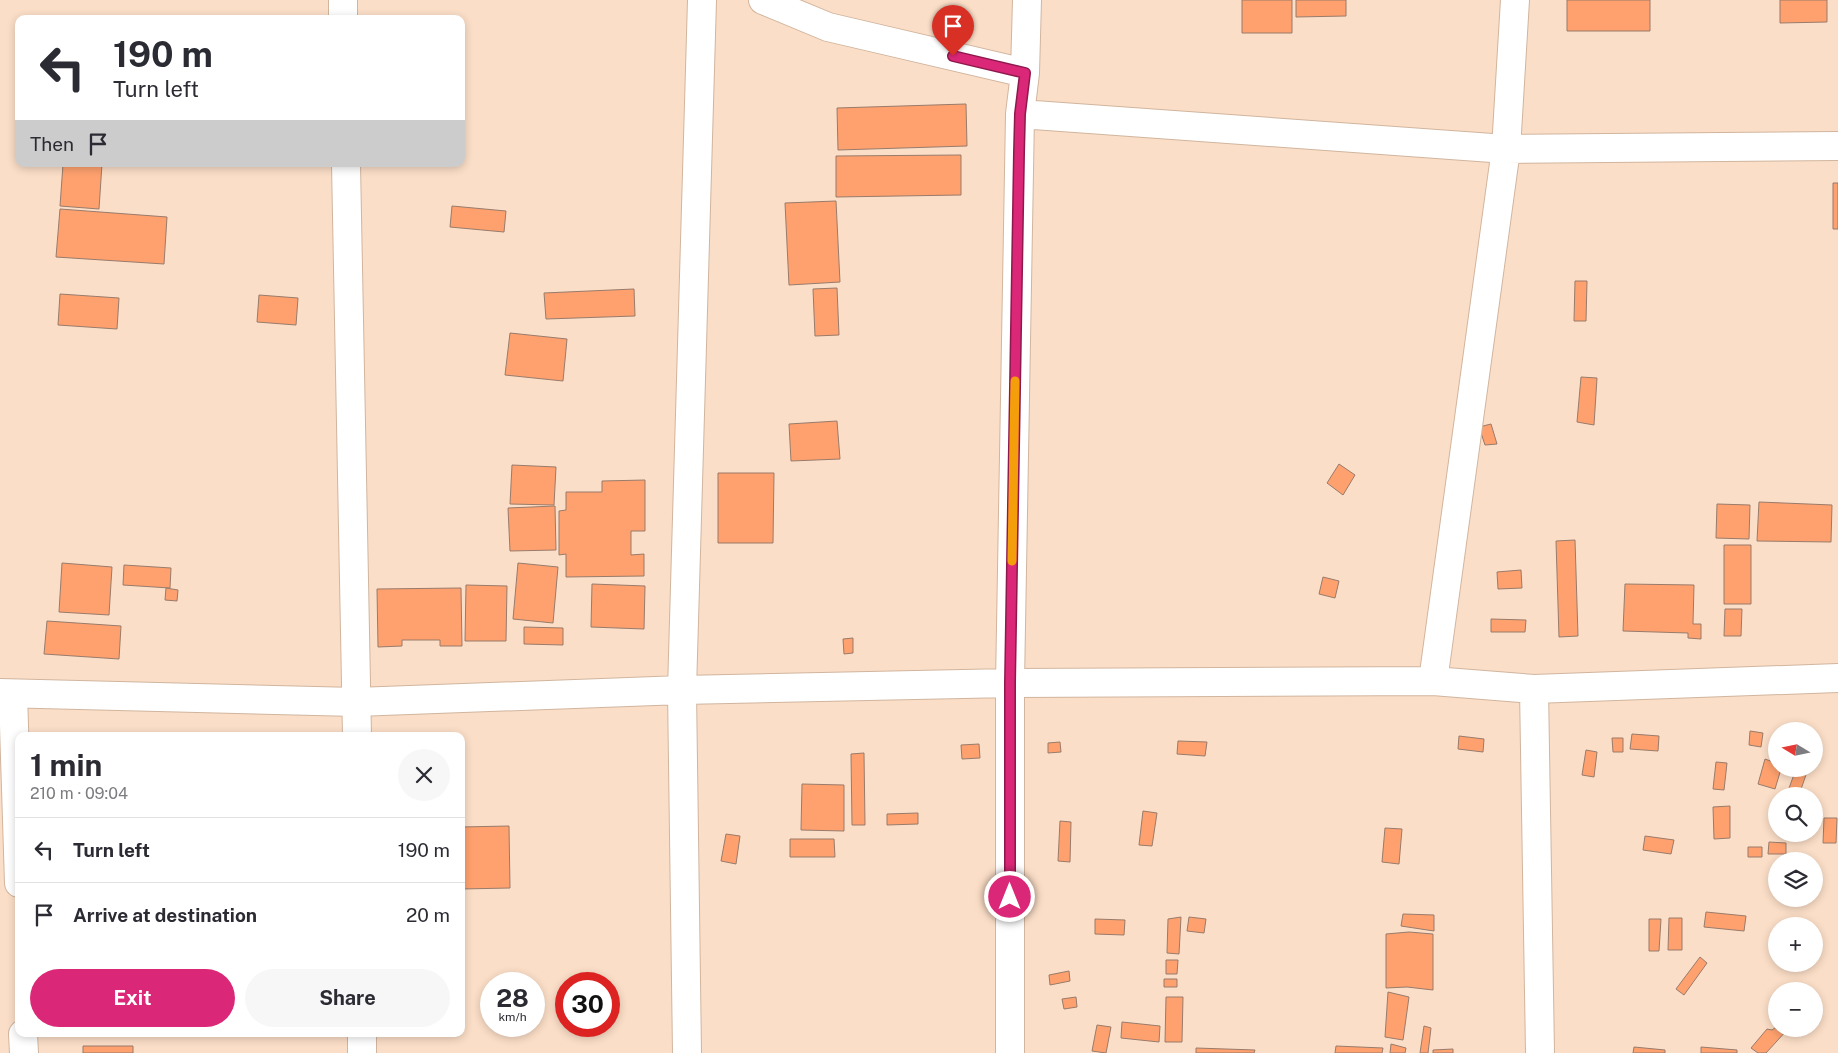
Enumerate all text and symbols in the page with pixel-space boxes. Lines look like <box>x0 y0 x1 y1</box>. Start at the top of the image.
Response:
pin <box>932 5 974 56</box>
icon: arrive <box>939 12 967 40</box>
text: 190 m <box>113 34 213 75</box>
icon: left <box>30 35 95 100</box>
text: Turn left <box>113 76 199 102</box>
icon: arrive <box>84 130 112 158</box>
text: Then <box>30 133 74 155</box>
north arrow <box>1768 722 1822 778</box>
map controls <box>1768 722 1823 1037</box>
text: 1 min <box>30 747 102 783</box>
button: close <box>398 749 450 801</box>
text: 210 m · 09:04 <box>30 784 128 803</box>
button: search <box>1768 787 1823 842</box>
icon: left <box>30 836 58 864</box>
text: Turn left <box>73 839 150 861</box>
text: 190 m <box>398 839 450 861</box>
button: layers <box>1768 852 1823 907</box>
position arrow <box>983 870 1035 922</box>
icon: arrive <box>30 901 58 929</box>
text: Arrive at destination <box>73 904 257 926</box>
text: 20 m <box>406 904 450 926</box>
button: + <box>1768 917 1823 972</box>
button: Exit <box>30 969 235 1027</box>
button: Share <box>245 969 450 1027</box>
speed limit sign: 30 <box>555 972 620 1037</box>
button: − <box>1768 982 1823 1037</box>
text: 28 <box>496 983 529 1013</box>
text: km/h <box>498 1010 527 1024</box>

